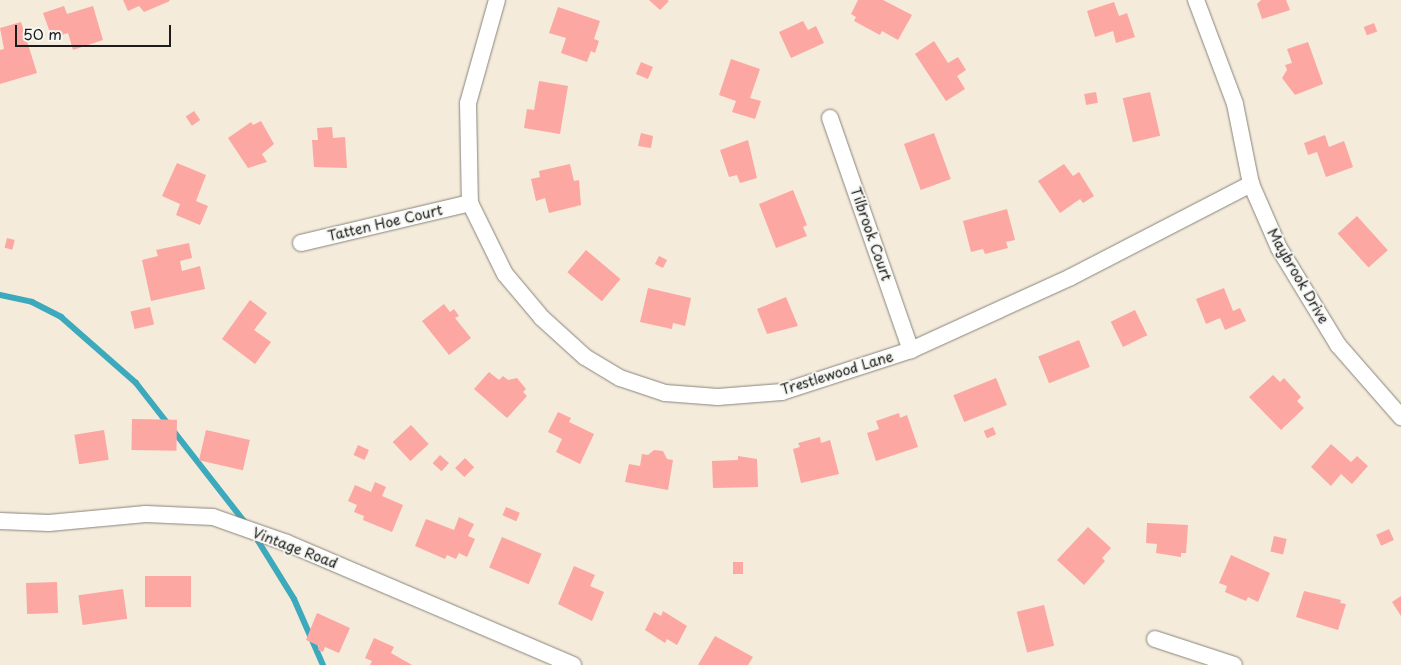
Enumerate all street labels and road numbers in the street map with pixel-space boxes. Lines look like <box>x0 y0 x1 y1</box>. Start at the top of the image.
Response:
street label: Tilbrook Court <box>847 185 895 283</box>
street label: Tatten Hoe Court <box>326 202 444 244</box>
street label: Maybrook Drive <box>1264 225 1332 327</box>
street label: Trestlewood Lane <box>779 348 895 398</box>
street label: Vintage Road <box>250 524 340 572</box>

